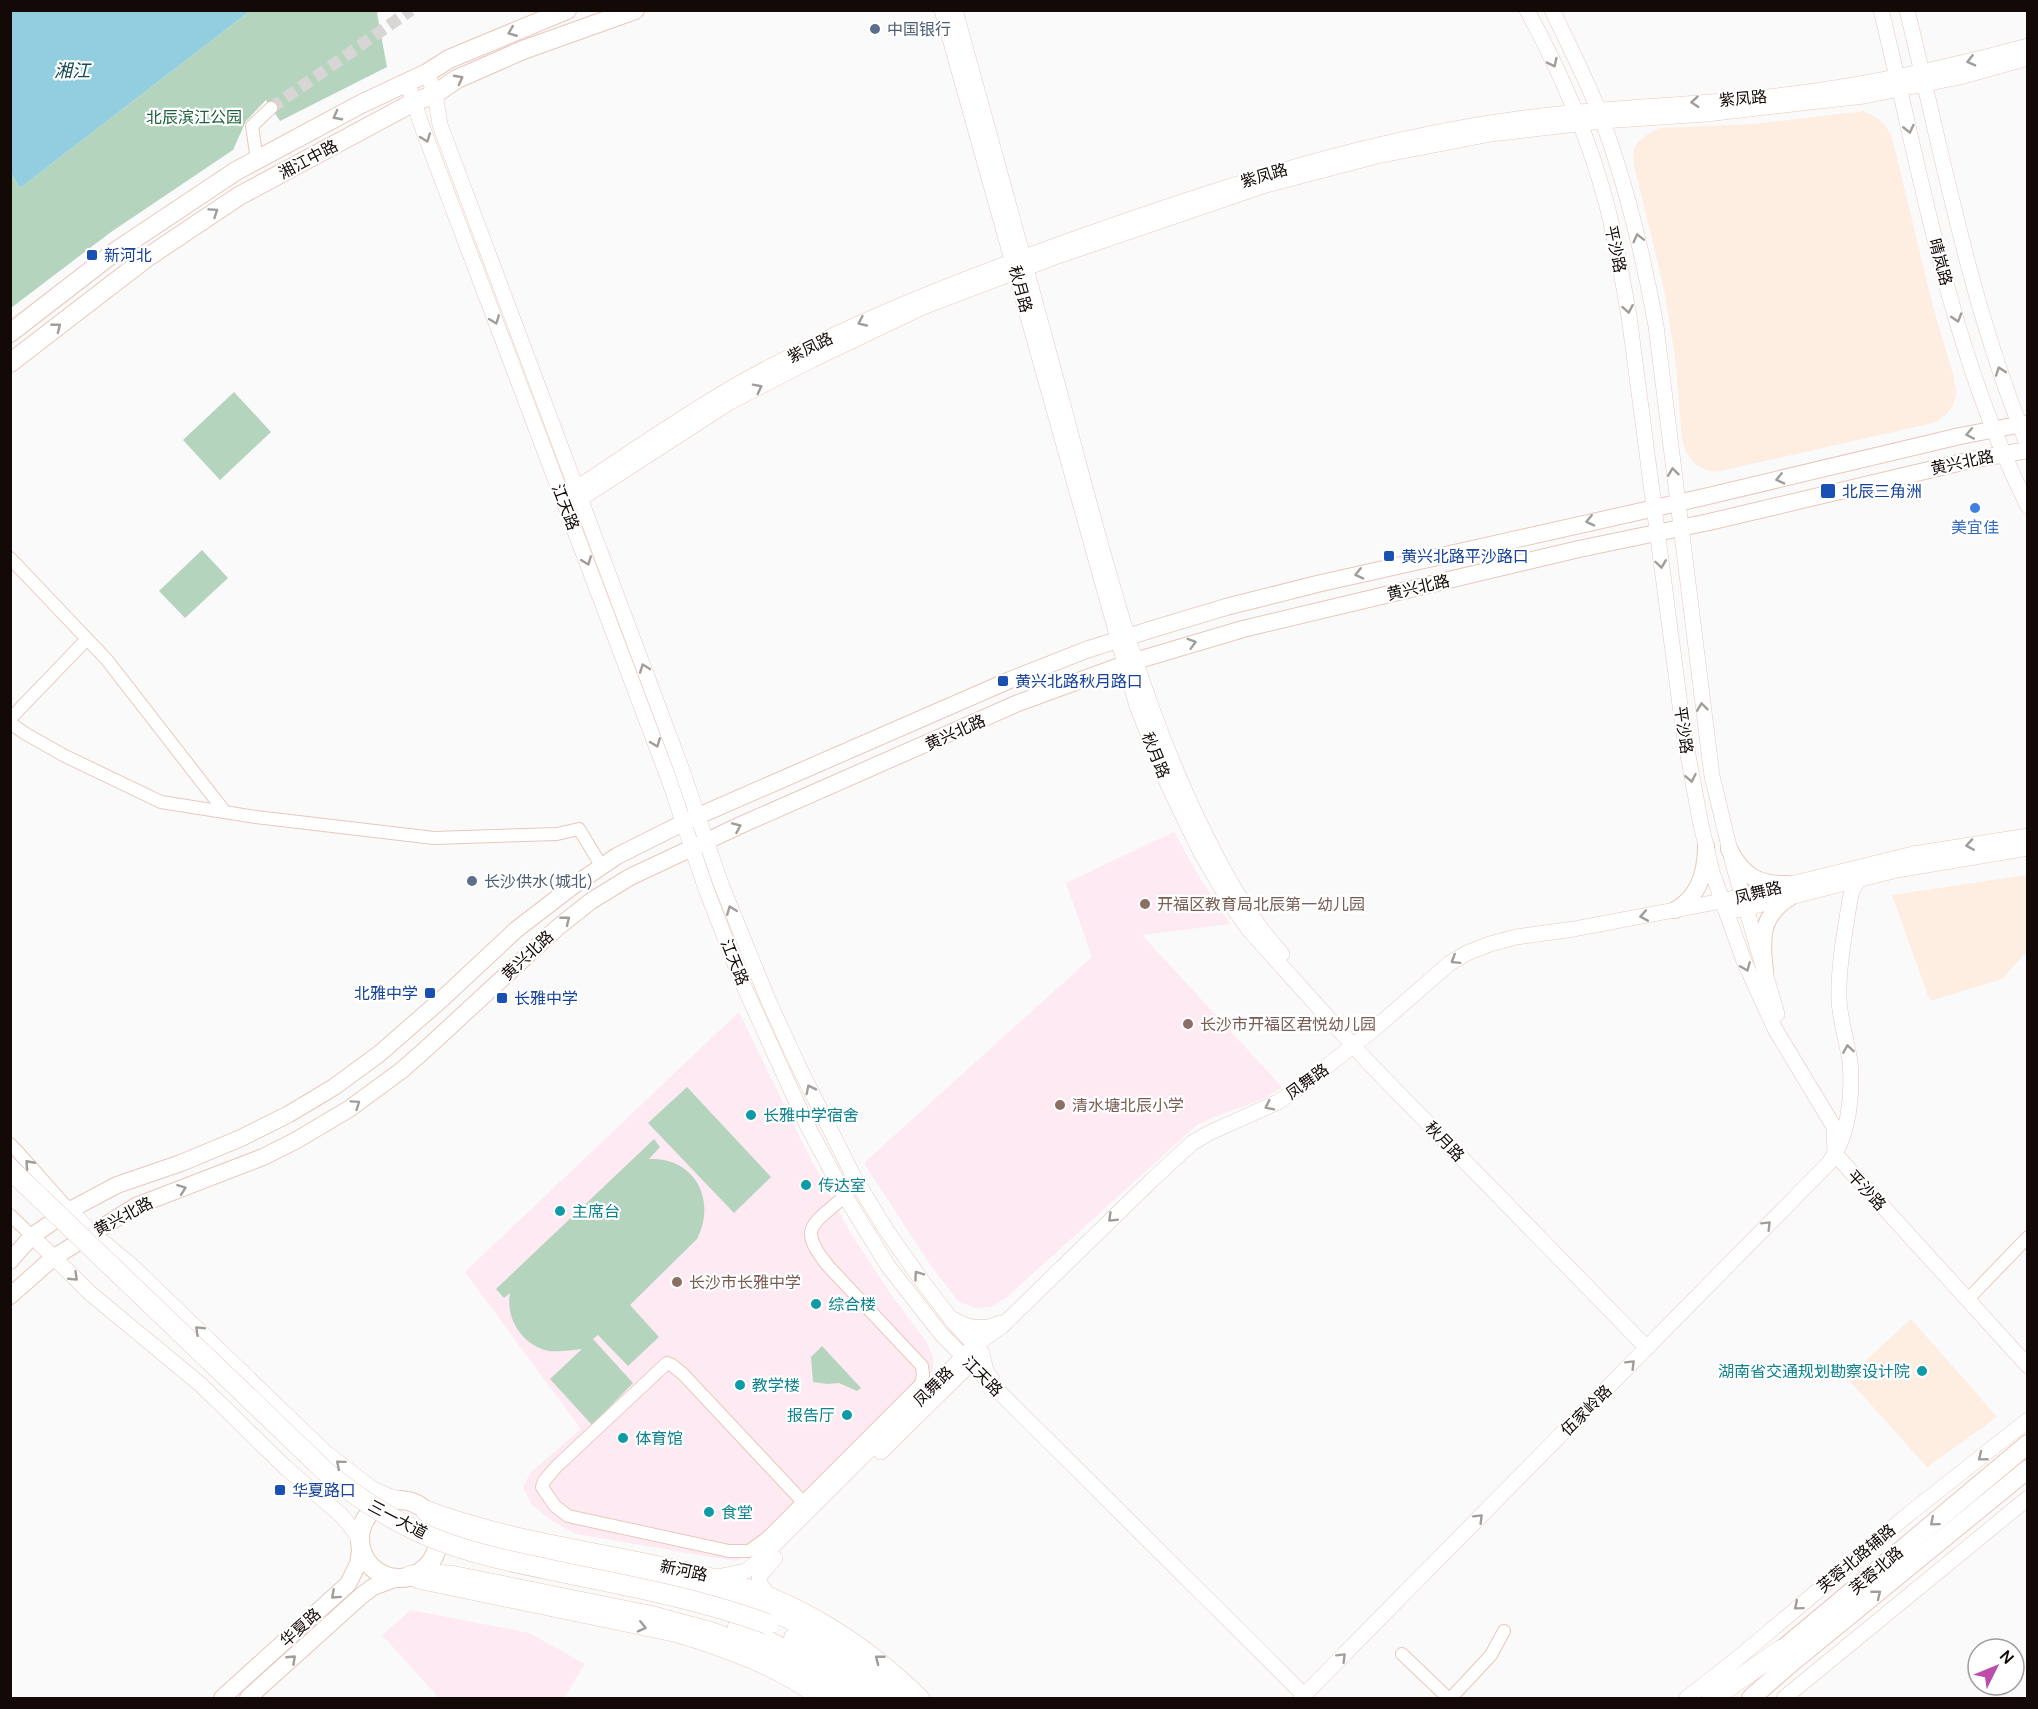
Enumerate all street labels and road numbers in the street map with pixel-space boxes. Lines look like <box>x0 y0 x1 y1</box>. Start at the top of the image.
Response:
street label: 紫凤路 <box>1718 85 1768 111</box>
street label: 湘江中路 <box>275 134 341 184</box>
street label: 紫凤路 <box>1238 158 1290 192</box>
street label: 平沙路 <box>1600 223 1632 275</box>
street label: 晴岚路 <box>1924 236 1958 288</box>
street label: 秋月路 <box>1004 263 1038 315</box>
street label: 紫凤路 <box>784 327 836 367</box>
street label: 黄兴北路 <box>1928 445 1996 479</box>
street label: 江天路 <box>547 481 585 533</box>
street label: 黄兴北路 <box>1384 569 1452 605</box>
street label: 平沙路 <box>1670 705 1698 755</box>
street label: 黄兴北路 <box>921 709 989 755</box>
street label: 秋月路 <box>1137 729 1175 781</box>
street label: 凤舞路 <box>1732 876 1784 908</box>
street label: 黄兴北路 <box>496 925 558 985</box>
street label: 江天路 <box>716 936 754 988</box>
street label: 凤舞路 <box>1281 1058 1333 1104</box>
street label: 秋月路 <box>1420 1116 1470 1166</box>
street label: 平沙路 <box>1843 1165 1891 1215</box>
street label: 黄兴北路 <box>90 1191 156 1241</box>
street label: 江天路 <box>958 1351 1008 1401</box>
street label: 凤舞路 <box>908 1361 958 1411</box>
street label: 伍家岭路 <box>1556 1380 1616 1440</box>
street label: 三一大道 <box>365 1494 431 1544</box>
street label: 芙蓉北路辅路 <box>1813 1520 1899 1596</box>
street label: 芙蓉北路 <box>1845 1542 1907 1598</box>
street label: 新河路 <box>658 1554 710 1586</box>
street label: 华夏路 <box>275 1603 325 1651</box>

